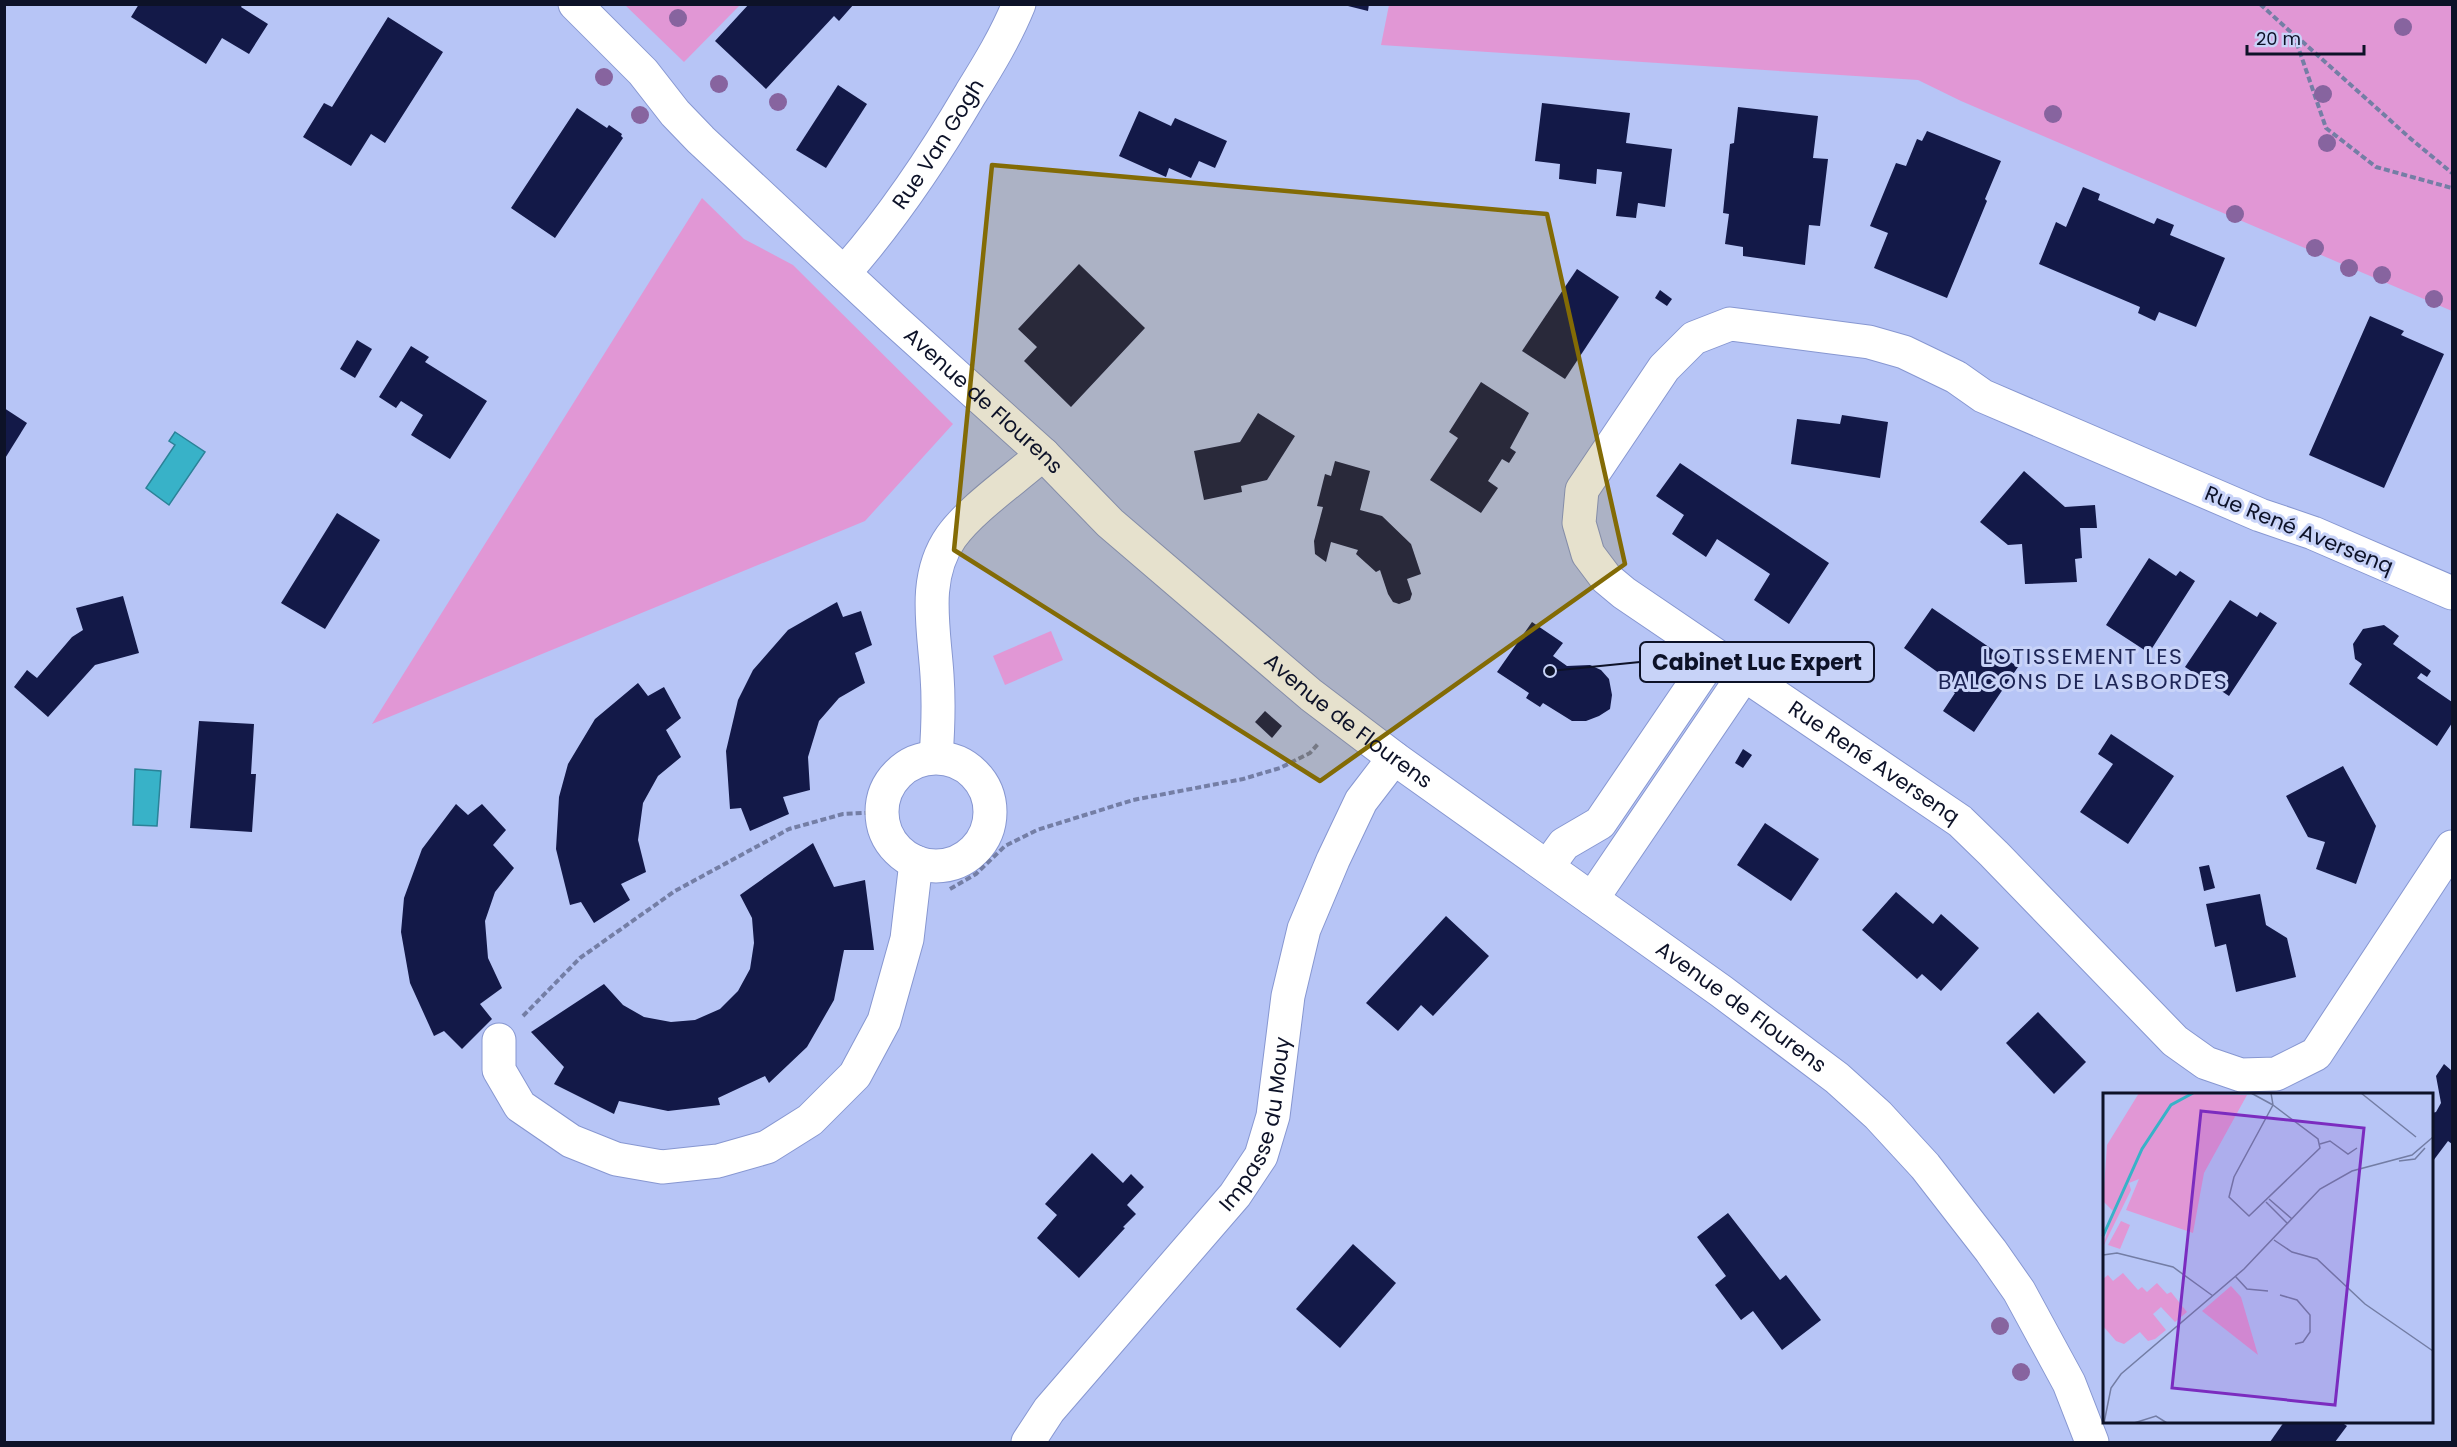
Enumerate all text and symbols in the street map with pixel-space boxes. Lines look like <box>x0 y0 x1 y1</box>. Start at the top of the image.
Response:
scale bar <box>2247 18 2364 56</box>
text: 20 m <box>2256 26 2301 51</box>
street label: Rue Van Gogh <box>885 73 990 215</box>
street label: Avenue de Flourens <box>898 321 1070 480</box>
street label: Rue René Aversenq <box>2201 478 2398 581</box>
district label: LOTISSEMENT LES BALCONS DE LASBORDES <box>1938 641 2228 697</box>
callout: Cabinet Luc Expert <box>1640 642 1874 682</box>
street label: Avenue de Flourens <box>1258 646 1438 795</box>
text: Cabinet Luc Expert <box>1652 647 1862 678</box>
street label: Rue René Aversenq <box>1783 694 1966 831</box>
street label: Avenue de Flourens <box>1650 934 1833 1079</box>
street label: Impasse du Mouy <box>1212 1035 1297 1217</box>
inset map <box>2103 1093 2433 1423</box>

